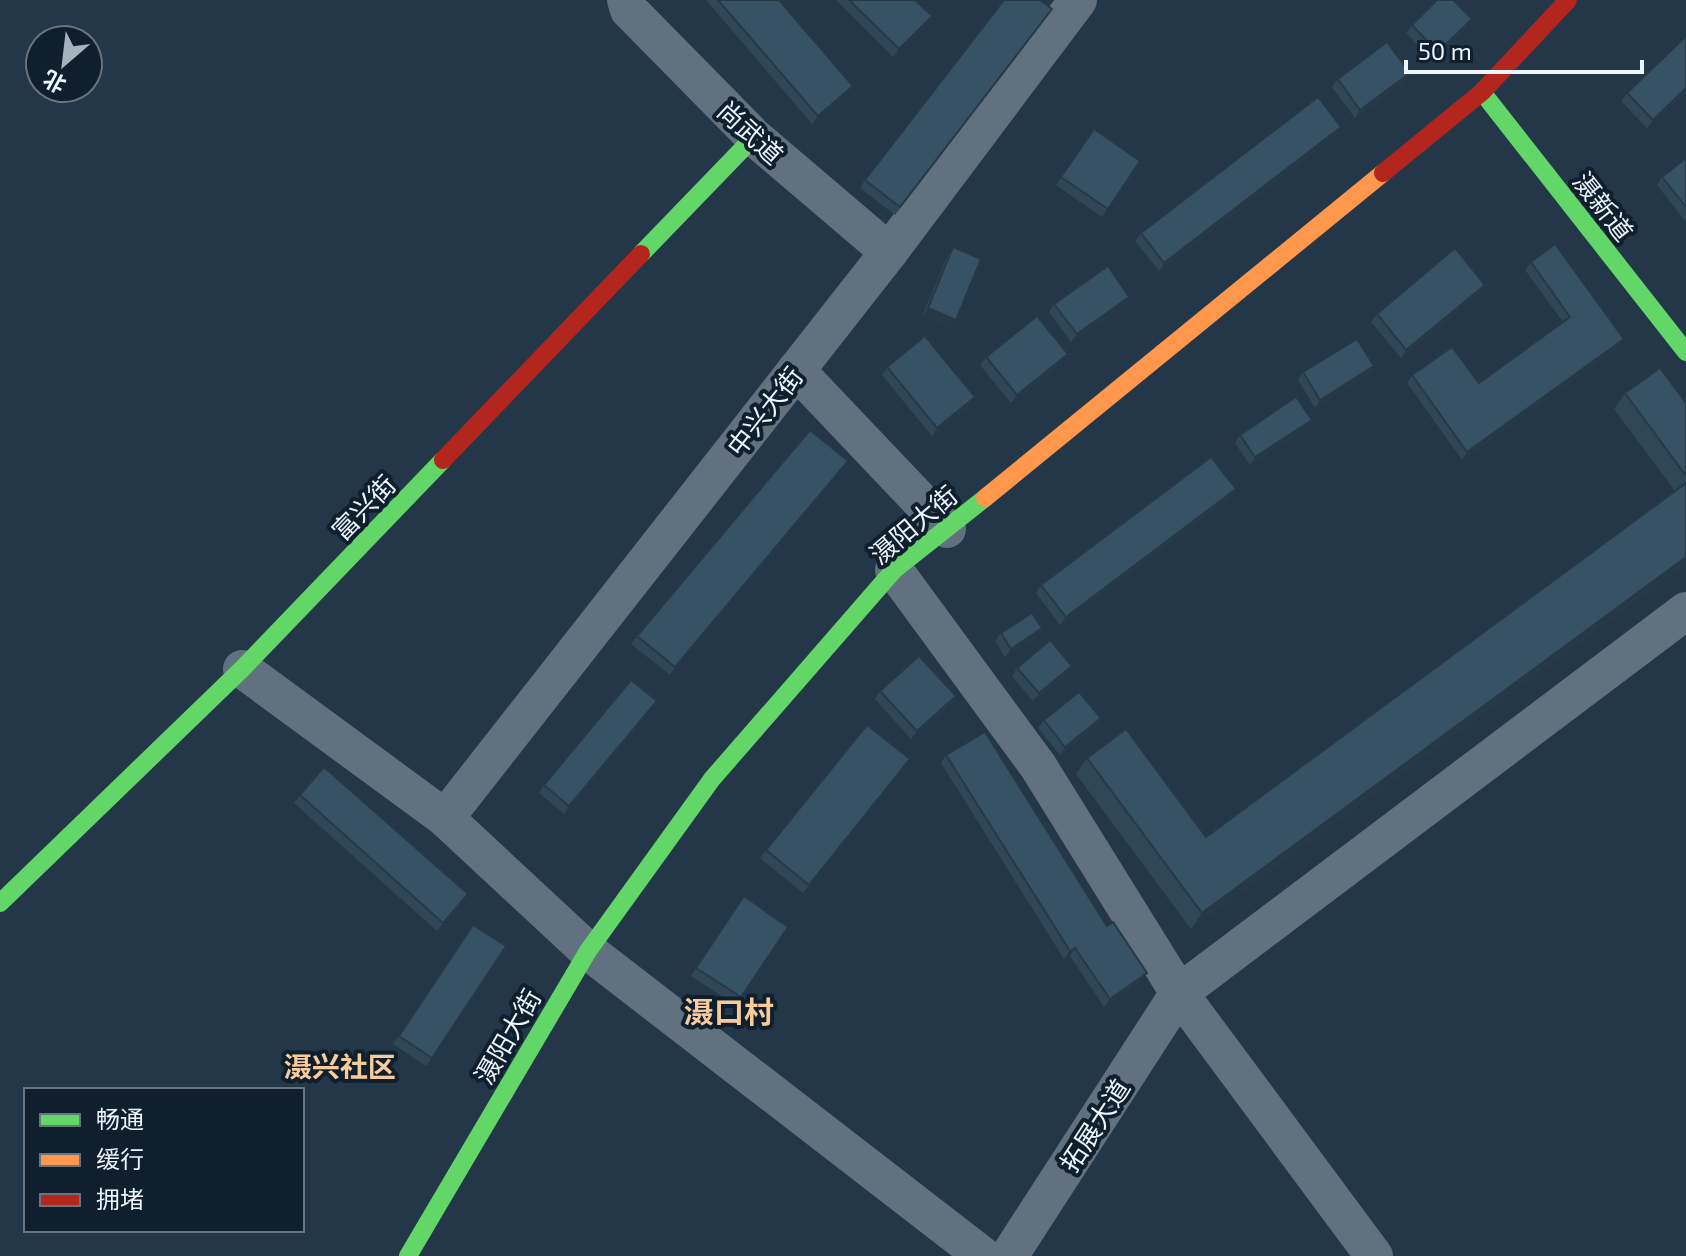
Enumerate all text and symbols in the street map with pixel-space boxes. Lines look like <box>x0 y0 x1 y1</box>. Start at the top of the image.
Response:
north arrow <box>24 24 104 104</box>
scale bar <box>1406 24 1642 74</box>
text: 50 m <box>1418 36 1472 65</box>
text: 北 <box>38 66 70 99</box>
street label: 尚武道 <box>712 94 790 170</box>
street label: 滠新道 <box>1568 166 1640 246</box>
street label: 中兴大街 <box>720 360 808 462</box>
street label: 富兴街 <box>325 468 401 546</box>
street label: 滠阳大街 <box>863 479 963 569</box>
street label: 滠阳大街 <box>468 983 546 1089</box>
district label: 滠口村 <box>684 993 774 1029</box>
district label: 滠兴社区 <box>284 1049 396 1083</box>
street label: 拓展大道 <box>1053 1073 1135 1177</box>
legend <box>24 1088 304 1232</box>
text: 畅通 <box>96 1104 144 1133</box>
text: 缓行 <box>96 1144 144 1173</box>
text: 拥堵 <box>96 1184 144 1213</box>

